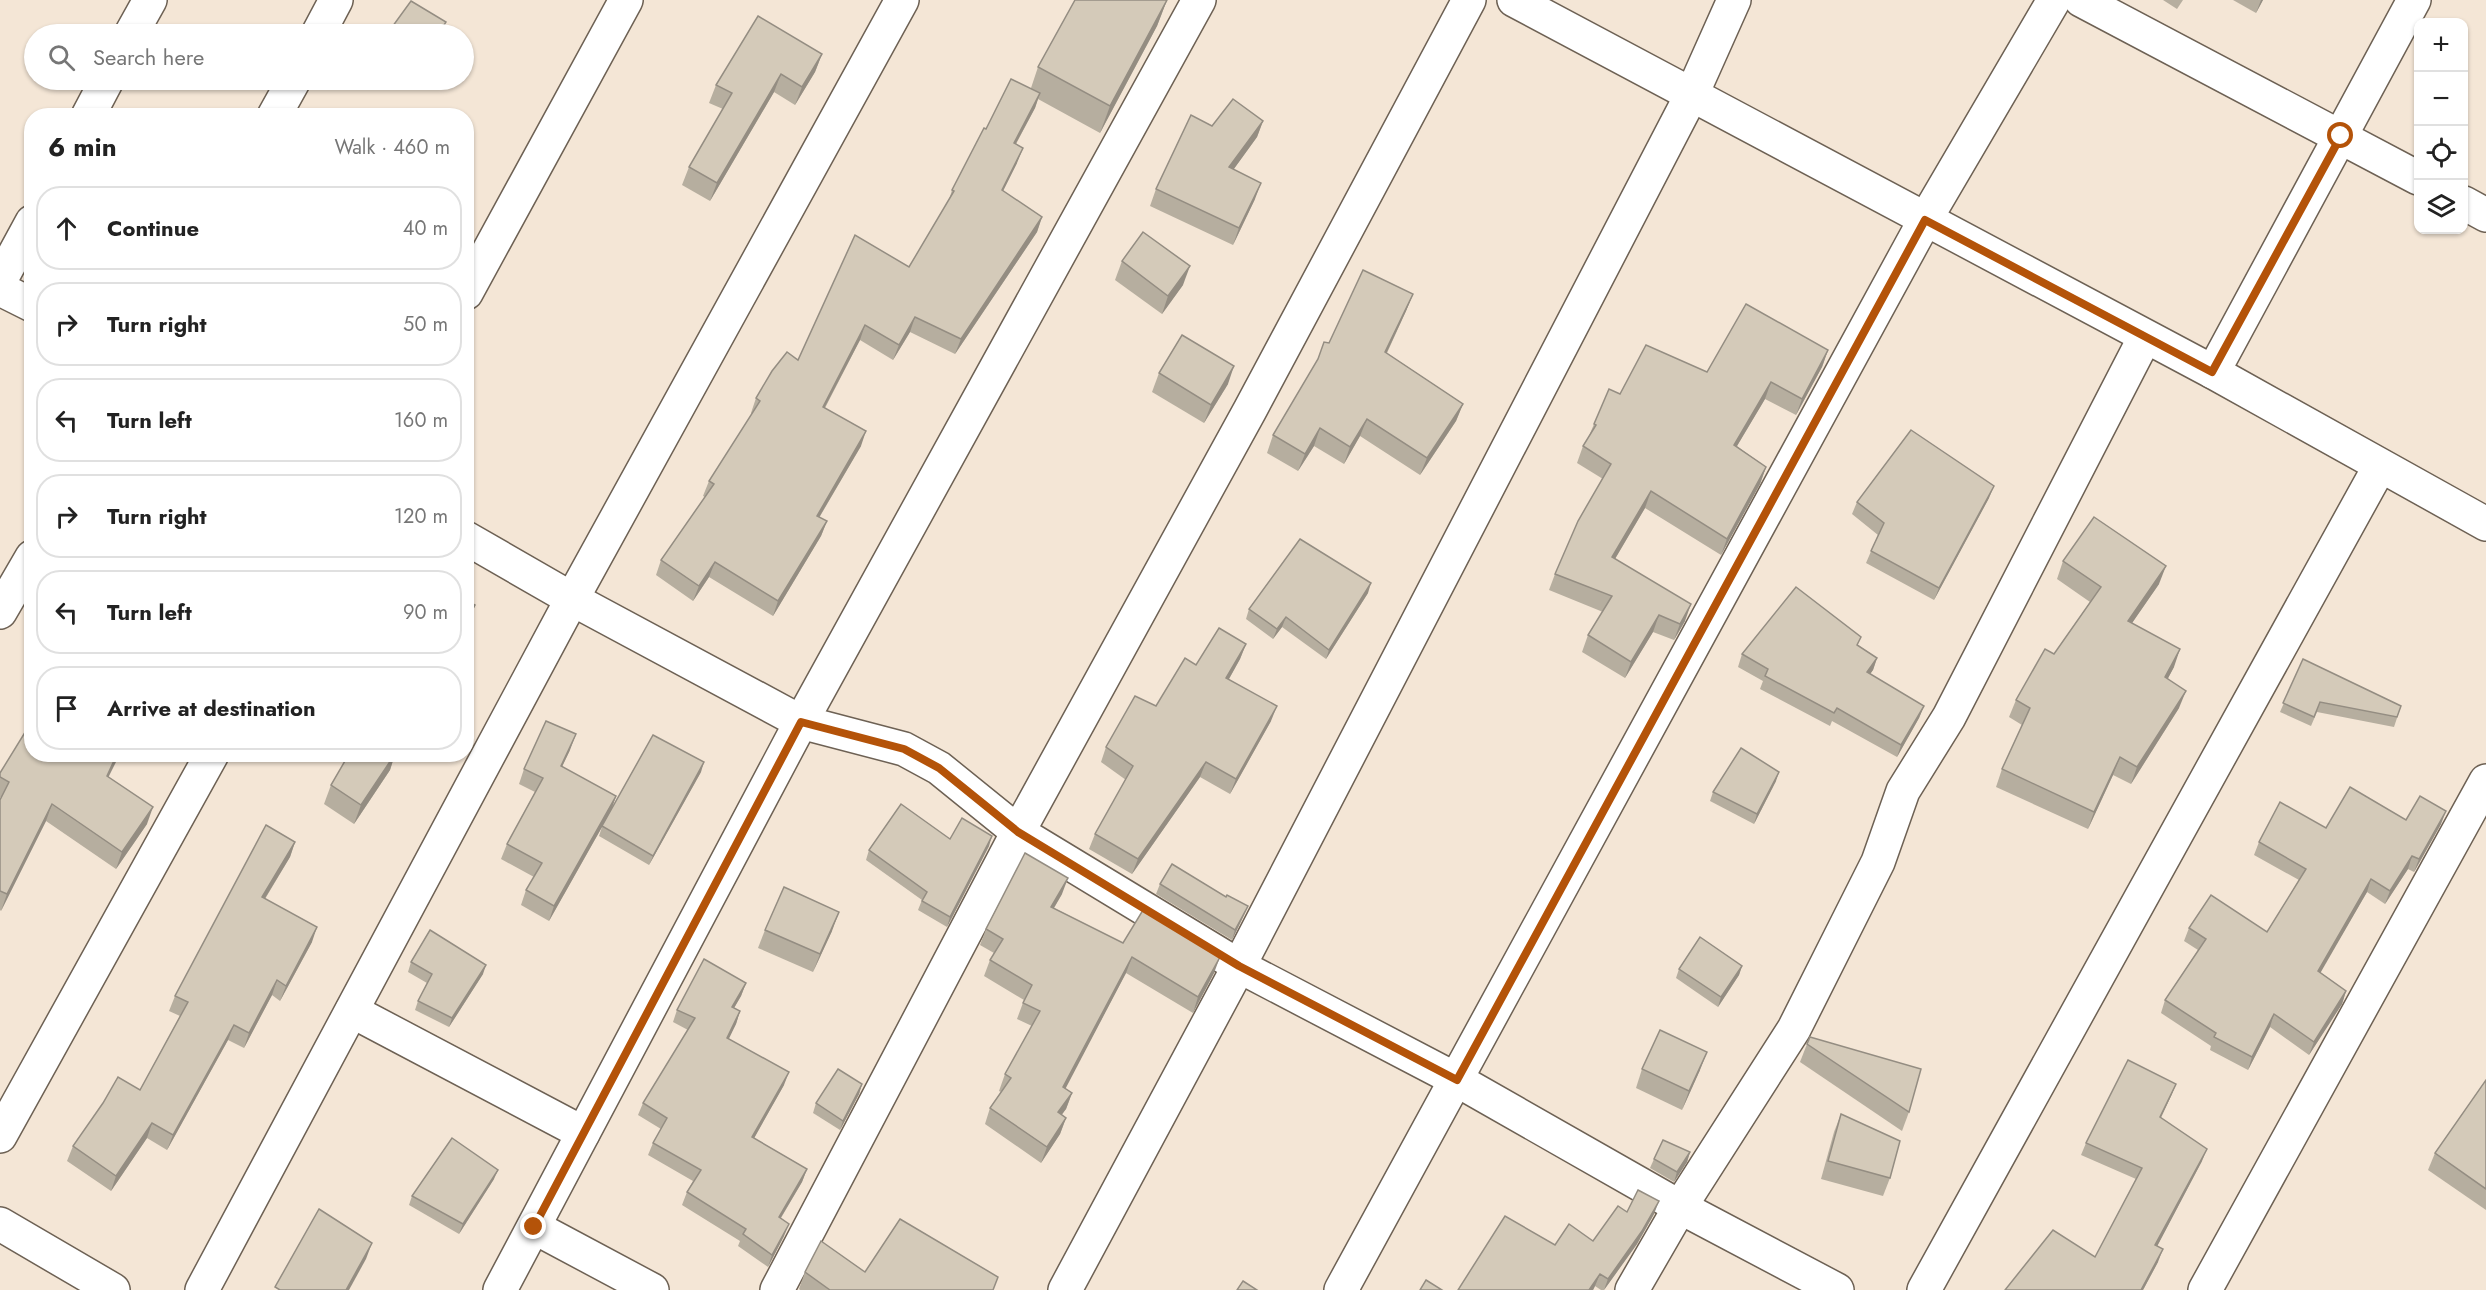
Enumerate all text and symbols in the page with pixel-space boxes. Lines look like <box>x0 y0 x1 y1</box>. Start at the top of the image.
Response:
map controls <box>2414 18 2468 234</box>
button: + <box>2414 18 2468 72</box>
search box <box>24 24 474 90</box>
icon: search <box>45 41 78 74</box>
text: Search here <box>93 41 204 73</box>
button: − <box>2414 72 2468 126</box>
route start <box>2327 122 2353 148</box>
button: locate <box>2414 126 2468 180</box>
text: 6 min <box>48 128 117 166</box>
text: Walk · 460 m <box>334 133 450 162</box>
button: layers <box>2414 180 2468 234</box>
icon: ahead <box>50 212 83 245</box>
text: Continue <box>107 212 199 244</box>
text: 40 m <box>403 214 448 243</box>
icon: right <box>50 308 83 341</box>
text: Turn right <box>107 308 207 340</box>
text: 50 m <box>403 310 448 339</box>
icon: left <box>50 404 83 437</box>
text: Turn left <box>107 404 192 436</box>
text: 160 m <box>394 406 448 435</box>
icon: right <box>50 500 83 533</box>
text: Turn right <box>107 500 207 532</box>
text: 120 m <box>394 502 448 531</box>
icon: left <box>50 596 83 629</box>
text: Turn left <box>107 596 192 628</box>
text: 90 m <box>403 598 448 627</box>
icon: arrive <box>50 692 83 725</box>
text: Arrive at destination <box>107 692 316 724</box>
route end <box>520 1213 546 1239</box>

